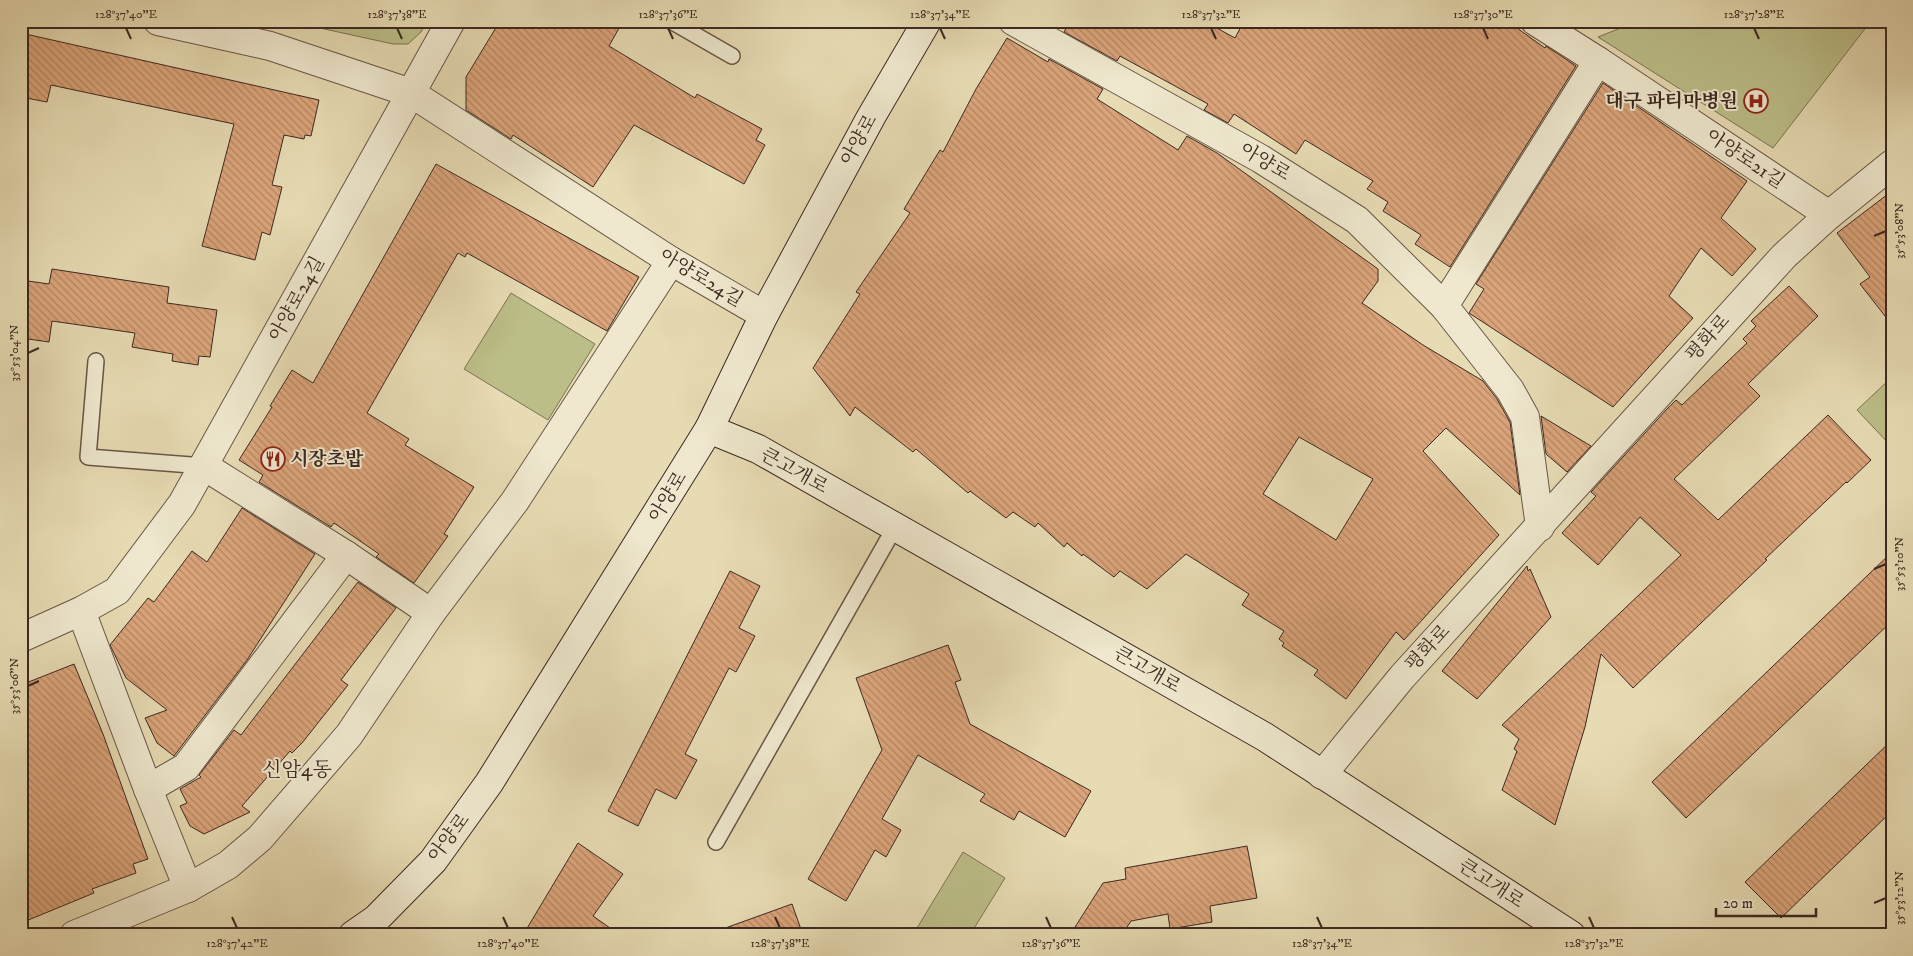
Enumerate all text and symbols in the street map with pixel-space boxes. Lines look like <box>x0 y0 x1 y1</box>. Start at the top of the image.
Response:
text: 128°37'40"E <box>95 7 157 22</box>
text: 128°37'38"E <box>368 7 427 22</box>
text: 128°37'36"E <box>638 7 698 22</box>
text: 128°37'34"E <box>910 7 970 22</box>
text: 128°37'32"E <box>1182 7 1241 22</box>
text: 128°37'30"E <box>1453 7 1513 22</box>
text: 128°37'28"E <box>1724 7 1785 22</box>
hospital icon: 대구 파티마병원 <box>1743 88 1769 114</box>
place label: 대구 파티마병원 <box>1605 90 1738 113</box>
street label: 아양로 <box>836 110 882 170</box>
street label: 아양로21길 <box>1701 124 1789 194</box>
street label: 아양로 <box>1235 138 1295 186</box>
text: 35°53'08"N <box>1892 203 1907 259</box>
street label: 아양로24길 <box>655 244 747 312</box>
street label: 아양로24길 <box>264 252 330 346</box>
street label: 평화로 <box>1681 310 1735 366</box>
text: 35°53'04"N <box>7 324 22 381</box>
street label: 큰고개로 <box>756 443 832 499</box>
restaurant icon: 시장초밥 <box>260 446 286 472</box>
place label: 시장초밥 <box>290 448 364 471</box>
street label: 아양로 <box>644 467 692 527</box>
text: 35°53'10"N <box>1892 537 1907 591</box>
street label: 평화로 <box>1401 620 1455 676</box>
street label: 큰고개로 <box>1109 642 1185 698</box>
text: 35°53'06"N <box>7 658 22 714</box>
district label: 신암4동 <box>262 758 332 783</box>
street label: 아양로 <box>423 809 475 867</box>
street label: 큰고개로 <box>1454 854 1528 914</box>
text: 35°53'12"N <box>1892 871 1907 925</box>
scale bar <box>1716 886 1816 918</box>
text: 20 m <box>1723 894 1753 913</box>
text: 128°37'42"E <box>206 936 268 951</box>
text: 128°37'40"E <box>477 936 539 951</box>
text: 128°37'38"E <box>751 936 810 951</box>
text: 128°37'36"E <box>1021 936 1081 951</box>
text: 128°37'34"E <box>1292 936 1352 951</box>
text: 128°37'32"E <box>1565 936 1624 951</box>

